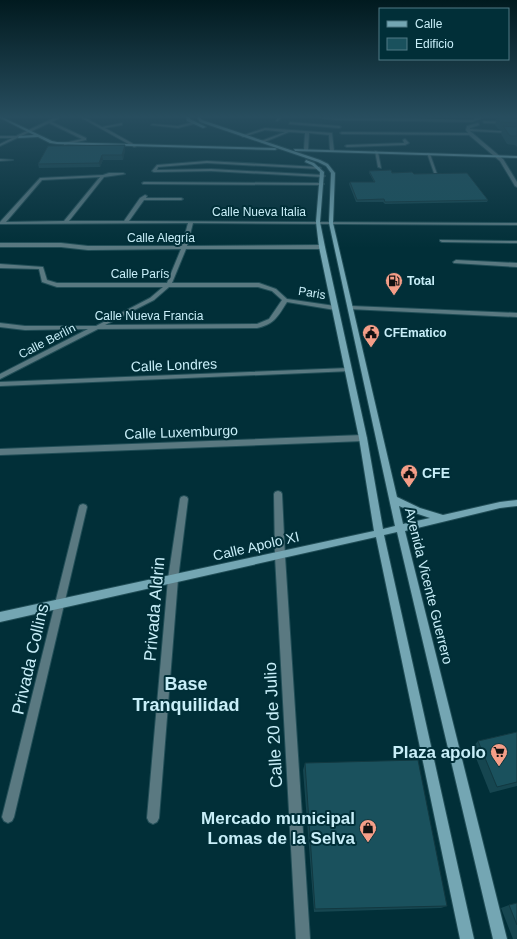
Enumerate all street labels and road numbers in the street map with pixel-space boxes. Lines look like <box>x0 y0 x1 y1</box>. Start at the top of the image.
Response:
street label: Calle Nueva Italia <box>212 205 306 219</box>
street label: Calle Alegría <box>127 231 195 245</box>
street label: Calle París <box>111 267 169 281</box>
street label: Paris <box>297 284 327 302</box>
street label: Calle Nueva Francia <box>95 309 204 323</box>
street label: Calle Berlín <box>16 321 78 361</box>
street label: Calle Londres <box>131 355 217 375</box>
street label: Calle Luxemburgo <box>124 422 238 442</box>
street label: Avenida Vicente Guerrero <box>402 506 456 666</box>
street label: Calle Apolo XI <box>211 528 301 564</box>
street label: Privada Aldrin <box>140 556 169 662</box>
street label: Privada Collins <box>8 602 52 716</box>
street label: Calle 20 de Julio <box>261 662 286 788</box>

